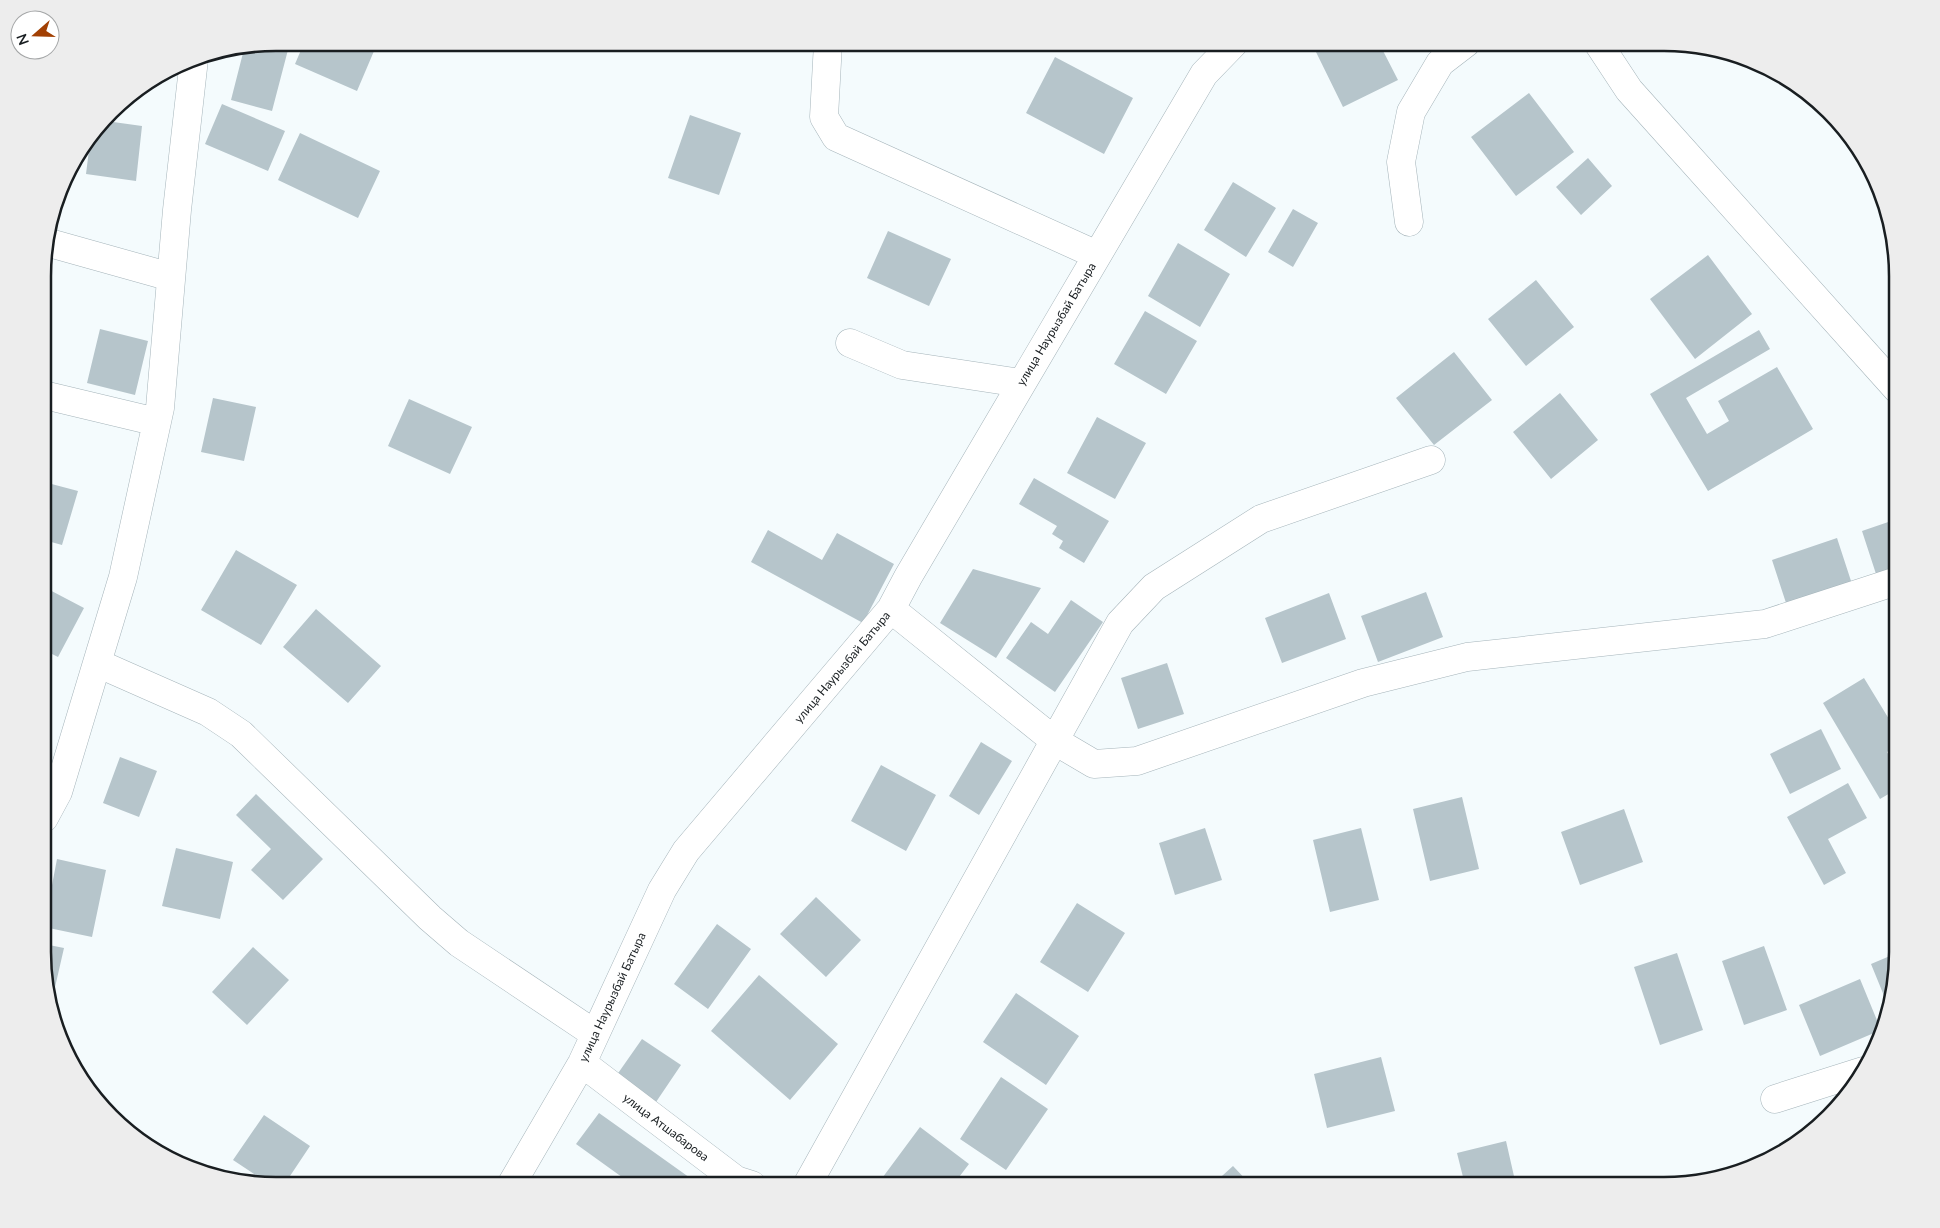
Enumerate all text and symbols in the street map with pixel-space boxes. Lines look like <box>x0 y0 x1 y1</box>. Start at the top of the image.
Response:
north arrow <box>10 10 60 60</box>
text: N <box>12 32 32 48</box>
street label: улица Наурызбай Батыра <box>1013 260 1099 388</box>
street label: улица Наурызбай Батыра <box>791 608 893 726</box>
street label: улица Наурызбай Батыра <box>575 930 649 1064</box>
street label: улица Атшабарова <box>620 1090 712 1164</box>

